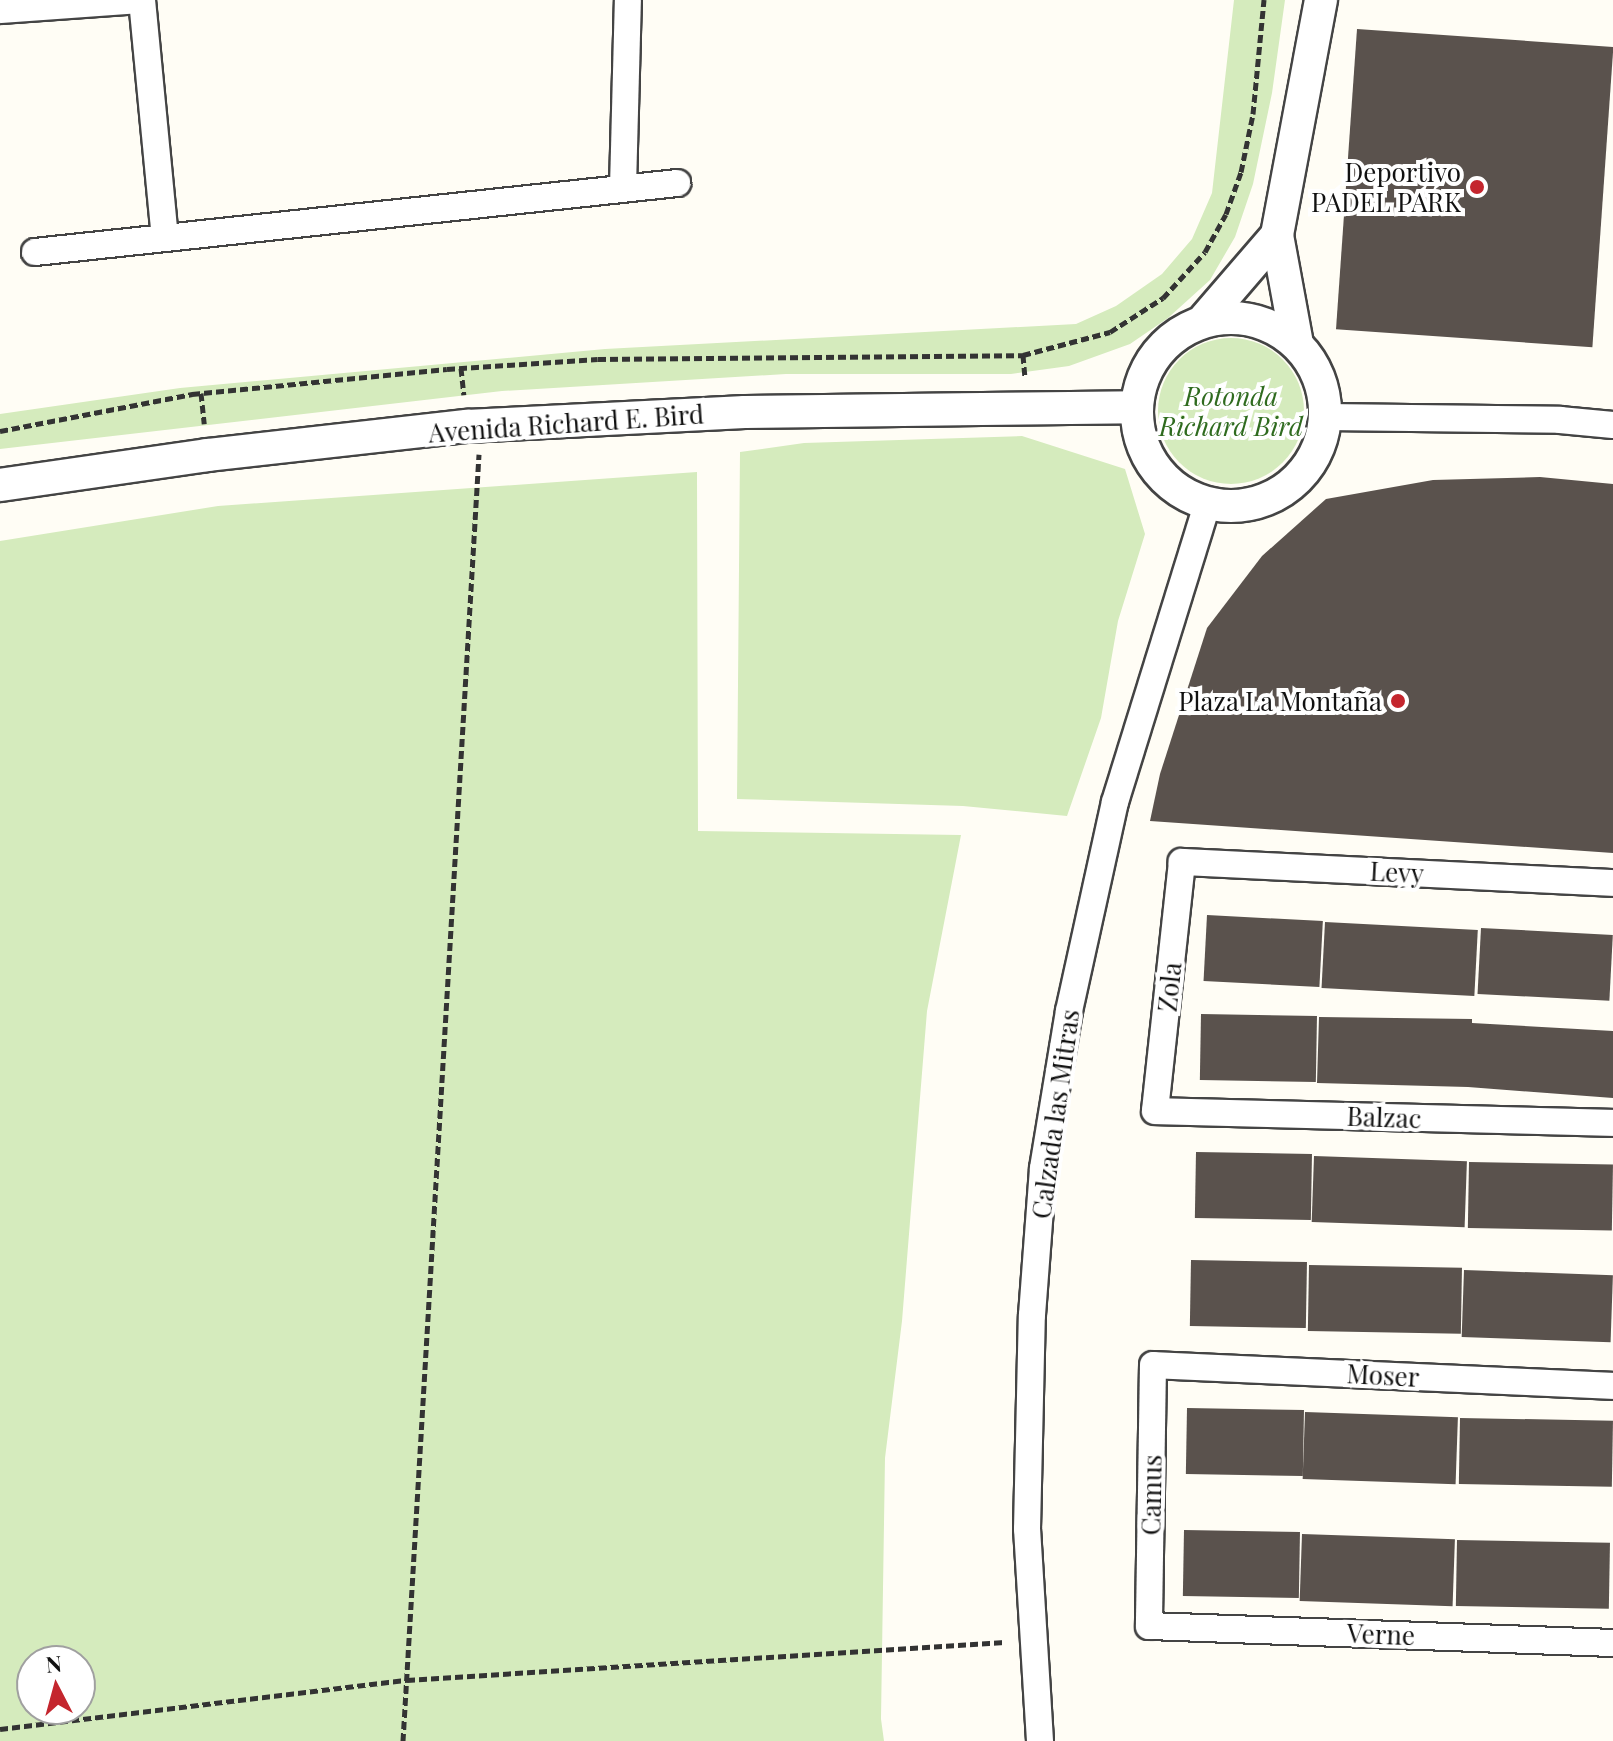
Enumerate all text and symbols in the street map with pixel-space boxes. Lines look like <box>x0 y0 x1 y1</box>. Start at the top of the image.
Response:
place label: Deportivo PADEL PARK <box>1311 156 1461 218</box>
marker: Deportivo PADEL PARK <box>1468 178 1486 196</box>
park label: Rotonda Richard Bird <box>1159 380 1303 442</box>
street label: Avenida Richard E. Bird <box>427 398 705 448</box>
place label: Plaza La Montaña <box>1178 685 1382 717</box>
marker: Plaza La Montaña <box>1389 692 1407 710</box>
street label: Levy <box>1369 855 1425 889</box>
street label: Zola <box>1151 961 1187 1013</box>
street label: Calzada las Mitras <box>1025 1007 1085 1221</box>
street label: Balzac <box>1346 1100 1422 1134</box>
street label: Moser <box>1346 1358 1420 1392</box>
street label: Camus <box>1135 1454 1167 1536</box>
street label: Verne <box>1346 1617 1416 1651</box>
north arrow <box>16 1645 96 1725</box>
text: N <box>44 1647 63 1679</box>

